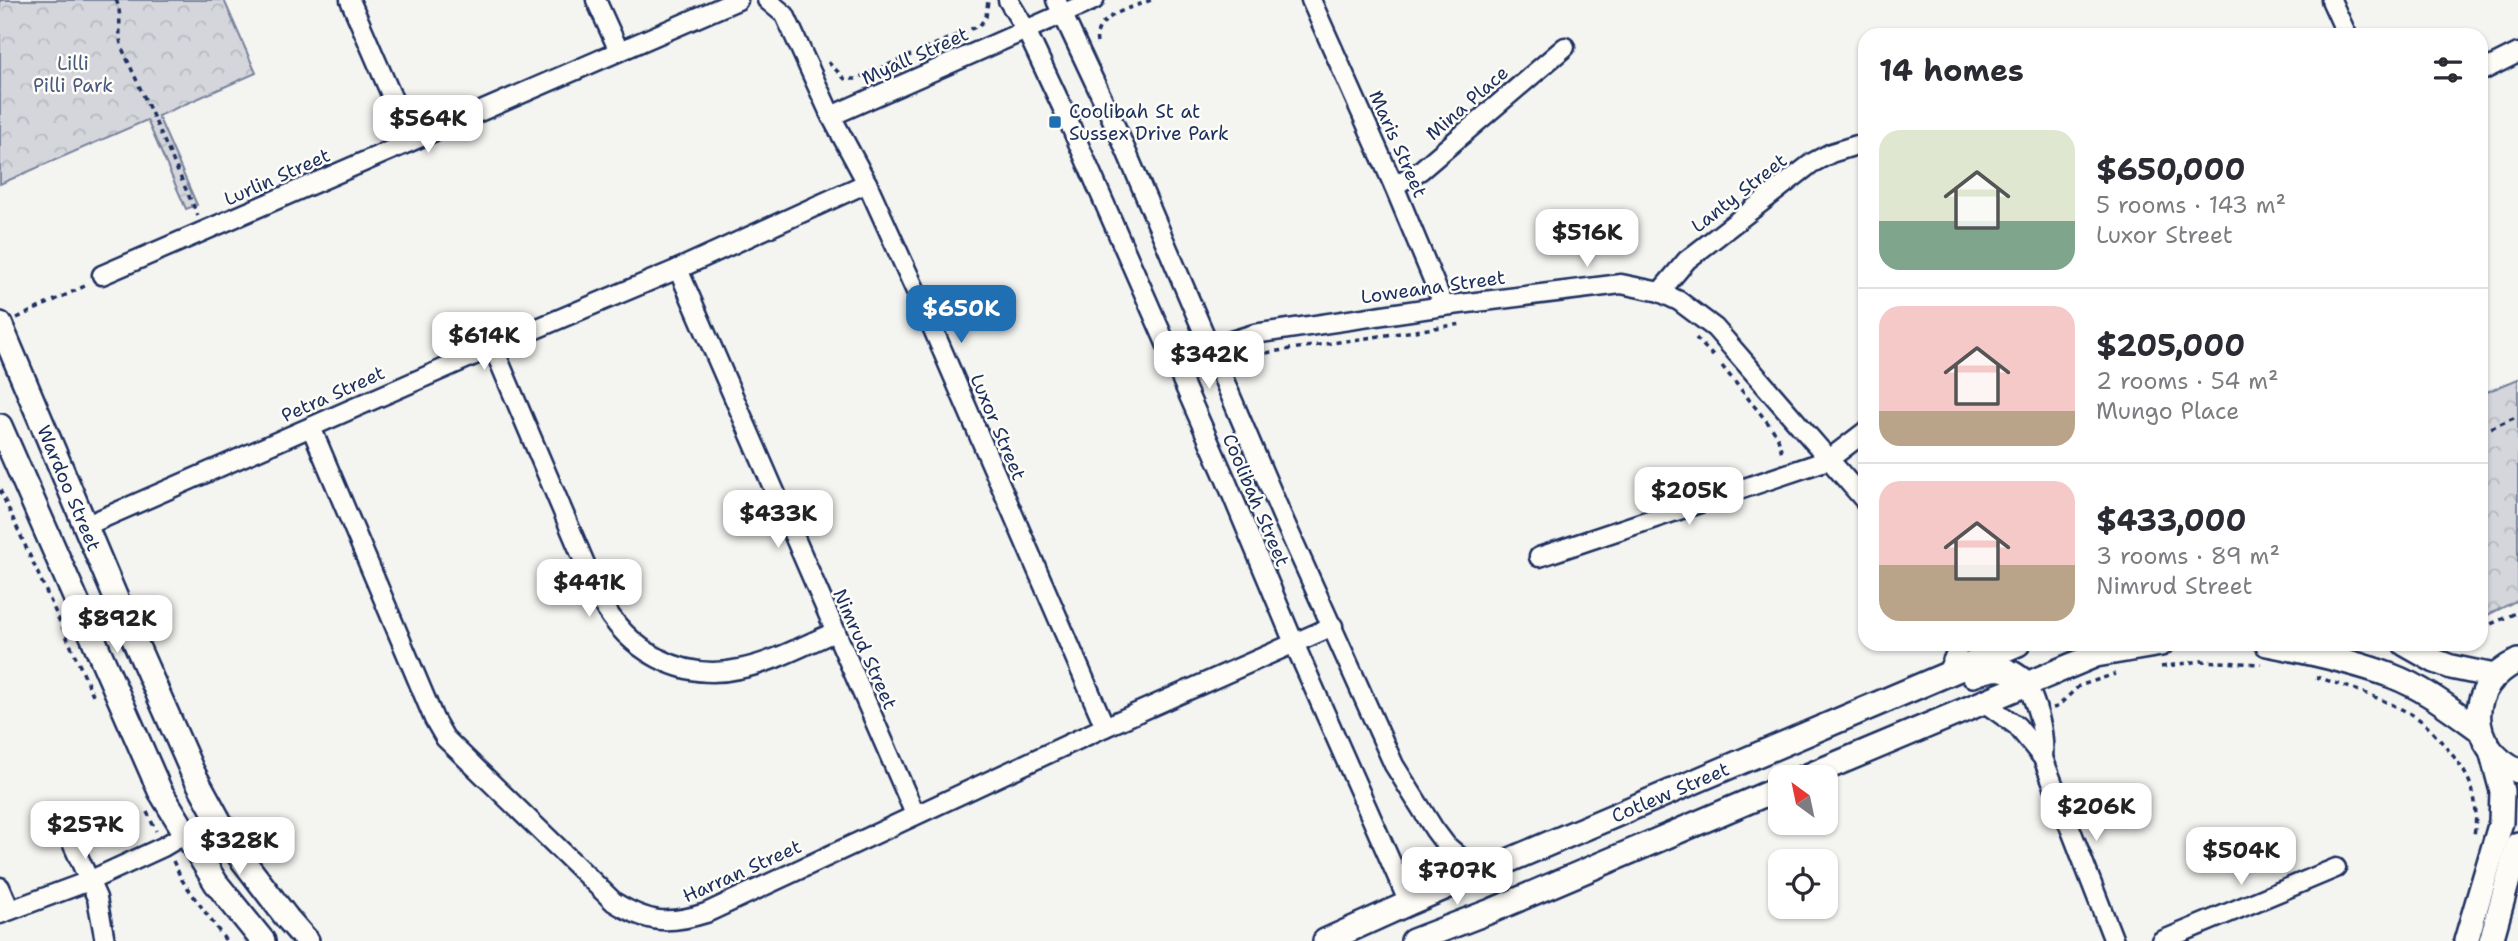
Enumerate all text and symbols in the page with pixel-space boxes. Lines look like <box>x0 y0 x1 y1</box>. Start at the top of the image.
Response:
street label: Myall Street <box>858 21 972 91</box>
text: 14 homes <box>1879 50 2024 91</box>
park label: Lilli Pilli Park <box>33 51 113 98</box>
icon: filters <box>2429 51 2467 89</box>
street label: Mina Place <box>1420 60 1514 146</box>
street label: Maris Street <box>1363 86 1433 202</box>
pin: $564K <box>379 96 477 155</box>
place label: Coolibah St at Sussex Drive Park <box>1069 99 1229 146</box>
text: $564K <box>389 103 467 133</box>
marker: Coolibah St at Sussex Drive Park <box>1047 114 1063 130</box>
street label: Lurlin Street <box>220 142 334 212</box>
street label: Lanty Street <box>1686 148 1792 238</box>
text: $650,000 <box>2096 149 2245 190</box>
icon: home <box>1935 158 2019 242</box>
text: 5 rooms · 143 m² <box>2096 190 2286 220</box>
pin: $516K <box>1538 210 1636 269</box>
text: $516K <box>1551 217 1623 247</box>
text: Luxor Street <box>2096 220 2233 250</box>
street label: Loweana Street <box>1359 264 1507 310</box>
pin: $650K <box>912 286 1010 345</box>
text: $650K <box>922 293 1000 323</box>
pin: $614K <box>435 312 533 372</box>
text: $614K <box>448 320 520 350</box>
text: $205,000 <box>2096 325 2245 366</box>
pin: $342K <box>1160 332 1258 391</box>
icon: home <box>1935 334 2019 418</box>
text: $342K <box>1170 339 1248 369</box>
street label: Petra Street <box>277 360 389 428</box>
text: 2 rooms · 54 m² <box>2096 366 2279 396</box>
street label: Luxor Street <box>964 370 1032 484</box>
text: Mungo Place <box>2096 396 2239 426</box>
street label: Wardoo Street <box>32 421 107 555</box>
street label: Coolibah Street <box>1217 430 1295 570</box>
pin: $205K <box>1640 468 1738 527</box>
text: $205K <box>1650 475 1728 505</box>
pin: $433K <box>729 490 827 550</box>
text: $433K <box>739 498 817 528</box>
text: $433,000 <box>2096 500 2247 541</box>
icon: home <box>1935 509 2019 593</box>
text: 3 rooms · 89 m² <box>2096 541 2280 571</box>
pin: $441K <box>540 560 638 619</box>
text: $441K <box>553 567 625 597</box>
text: Nimrud Street <box>2096 571 2253 601</box>
street label: Nimrud Street <box>827 585 903 713</box>
pin: $892K <box>68 596 166 655</box>
text: $892K <box>77 603 157 633</box>
street label: Cotlew Street <box>1607 756 1733 828</box>
north arrow <box>1768 765 1838 835</box>
map controls <box>1768 765 1838 919</box>
pin: $206K <box>2047 784 2145 843</box>
text: $206K <box>2057 791 2135 821</box>
pin: $257K <box>36 802 134 861</box>
text: $257K <box>46 809 124 839</box>
pin: $328K <box>190 818 288 877</box>
text: $328K <box>200 825 278 855</box>
pin: $504K <box>2192 828 2290 887</box>
street label: Harran Street <box>679 834 805 908</box>
text: $504K <box>2202 835 2280 865</box>
pin: $707K <box>1408 848 1506 907</box>
button: locate <box>1768 849 1838 919</box>
text: $707K <box>1418 855 1496 885</box>

